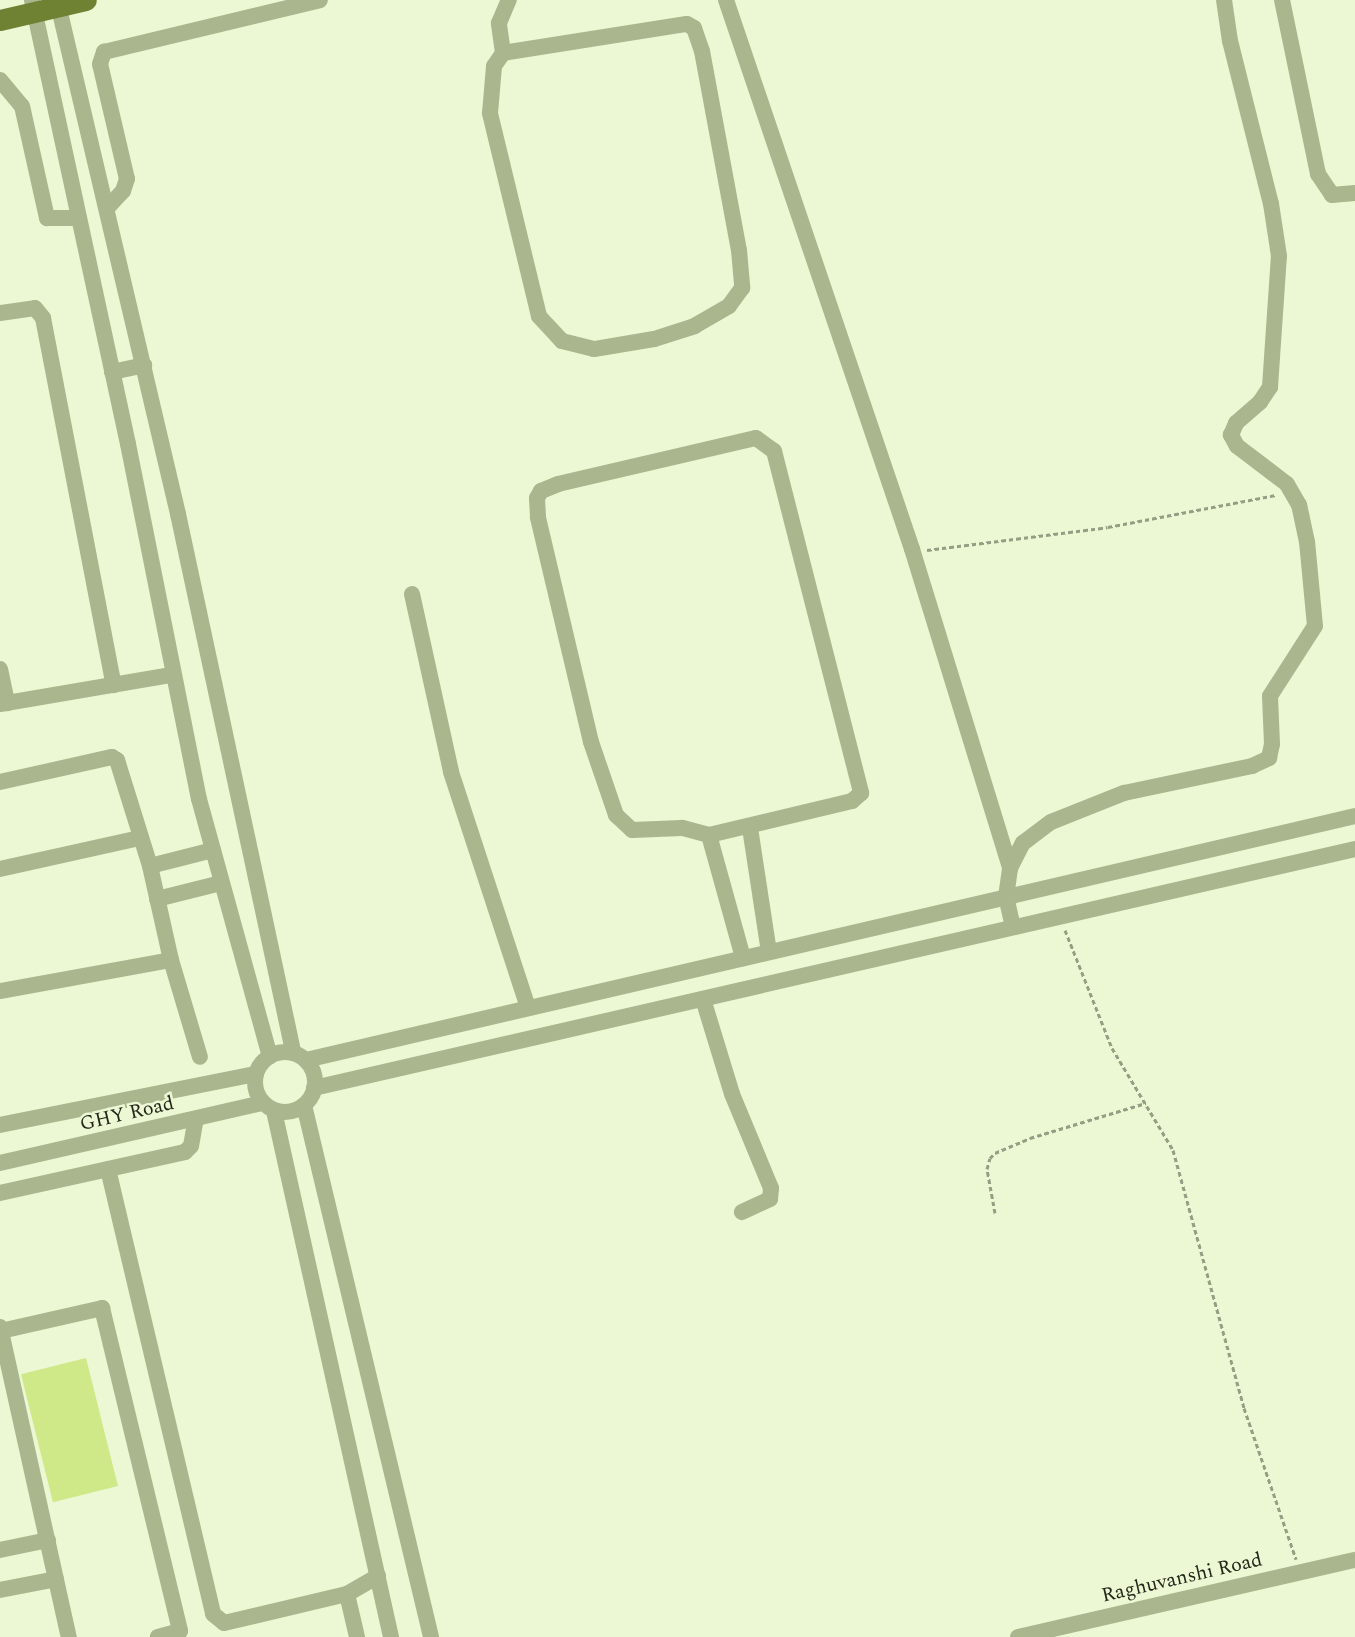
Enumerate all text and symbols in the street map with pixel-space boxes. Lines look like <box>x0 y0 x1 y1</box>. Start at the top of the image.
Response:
street label: GHY Road <box>78 1092 176 1136</box>
street label: Raghuvanshi Road <box>1099 1548 1265 1608</box>

